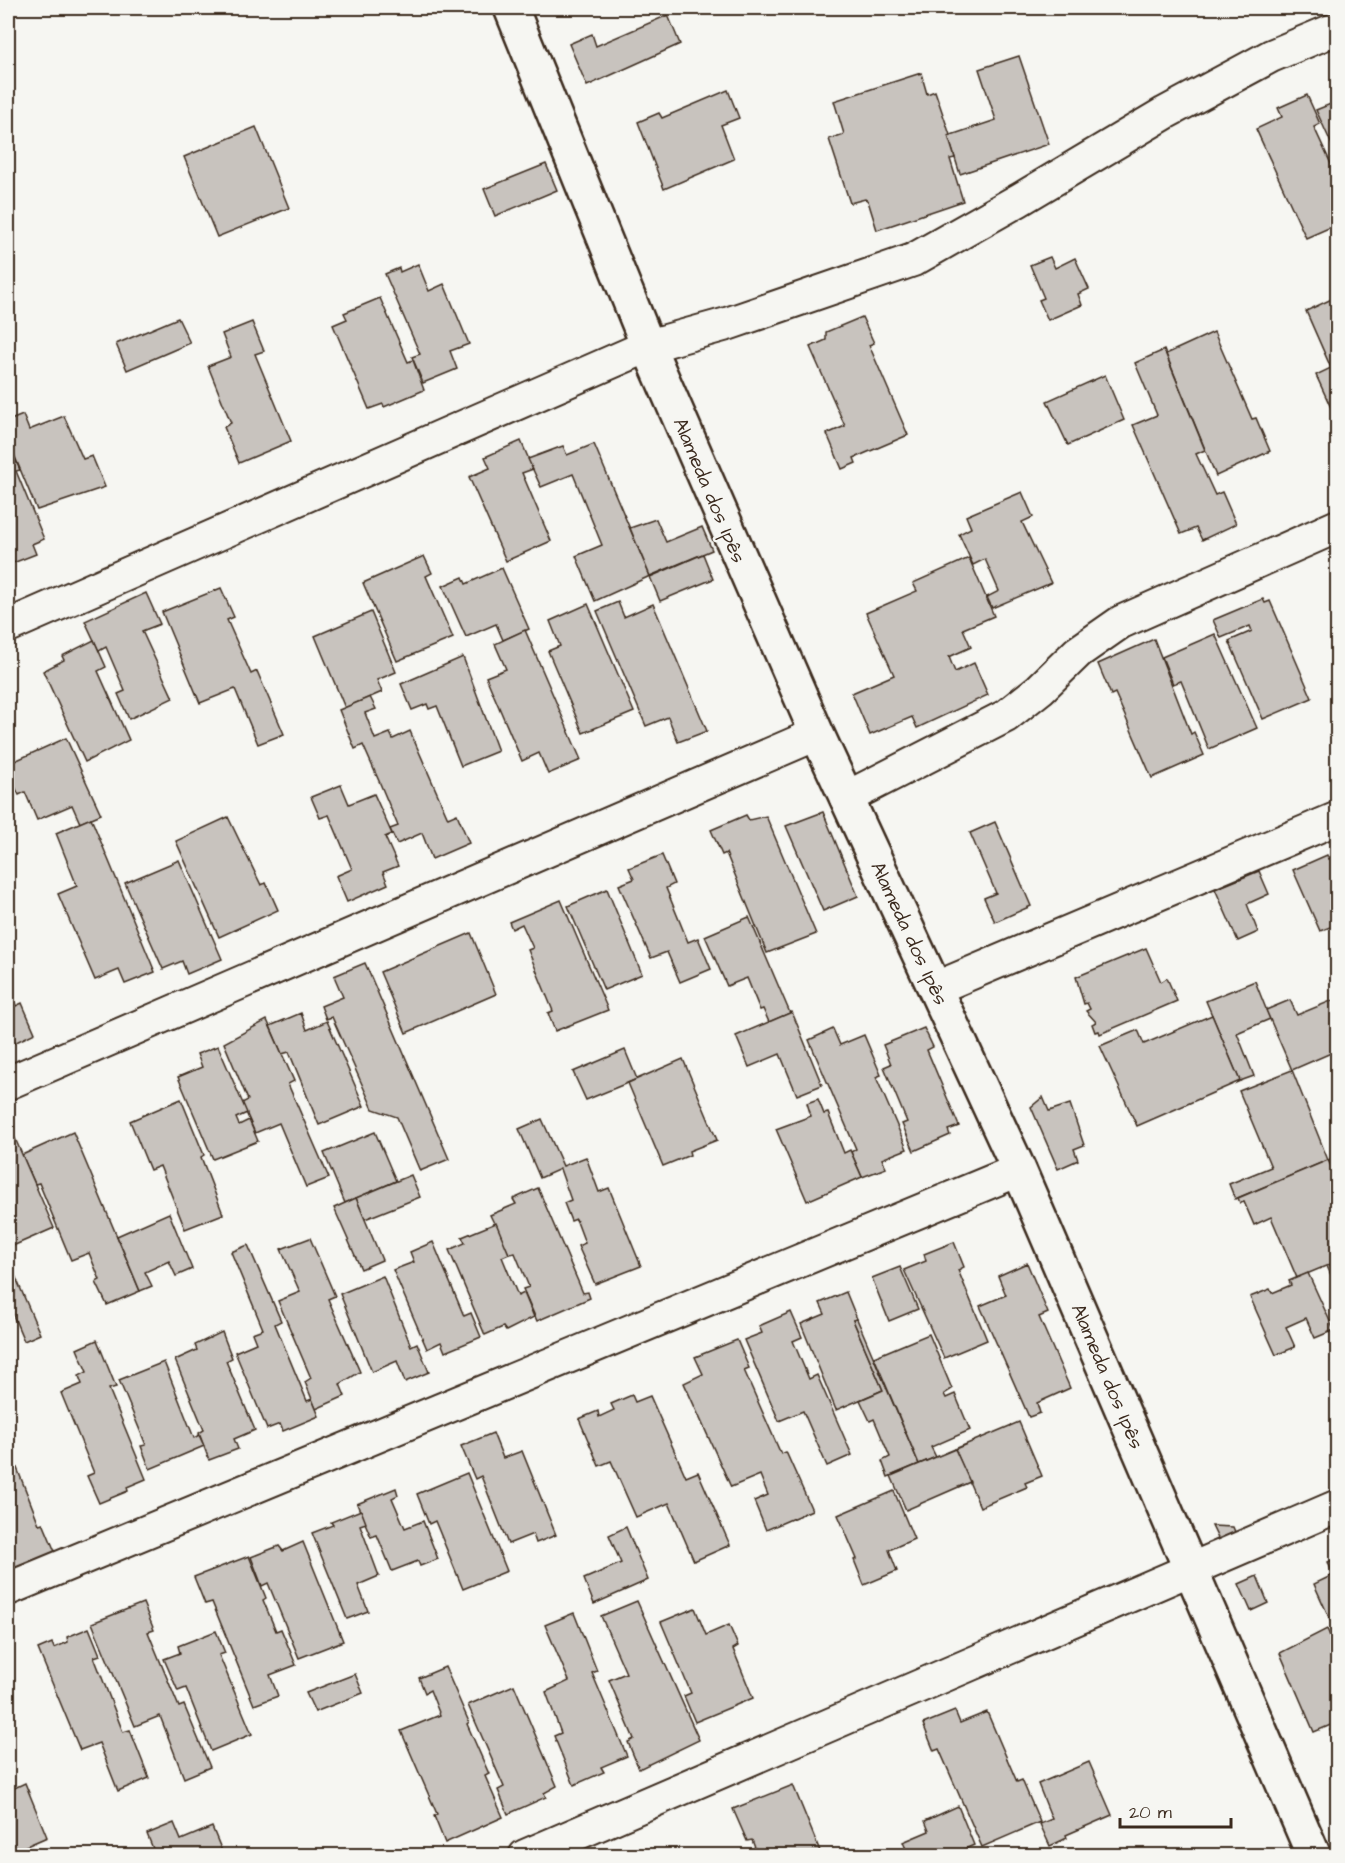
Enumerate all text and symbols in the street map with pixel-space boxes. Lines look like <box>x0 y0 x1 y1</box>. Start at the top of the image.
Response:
street label: Alameda dos Ipês <box>666 413 752 567</box>
street label: Alameda dos Ipês <box>864 857 955 1010</box>
street label: Alameda dos Ipês <box>1064 1299 1150 1453</box>
scale bar <box>1120 1791 1231 1829</box>
text: 20 m <box>1129 1800 1172 1825</box>

